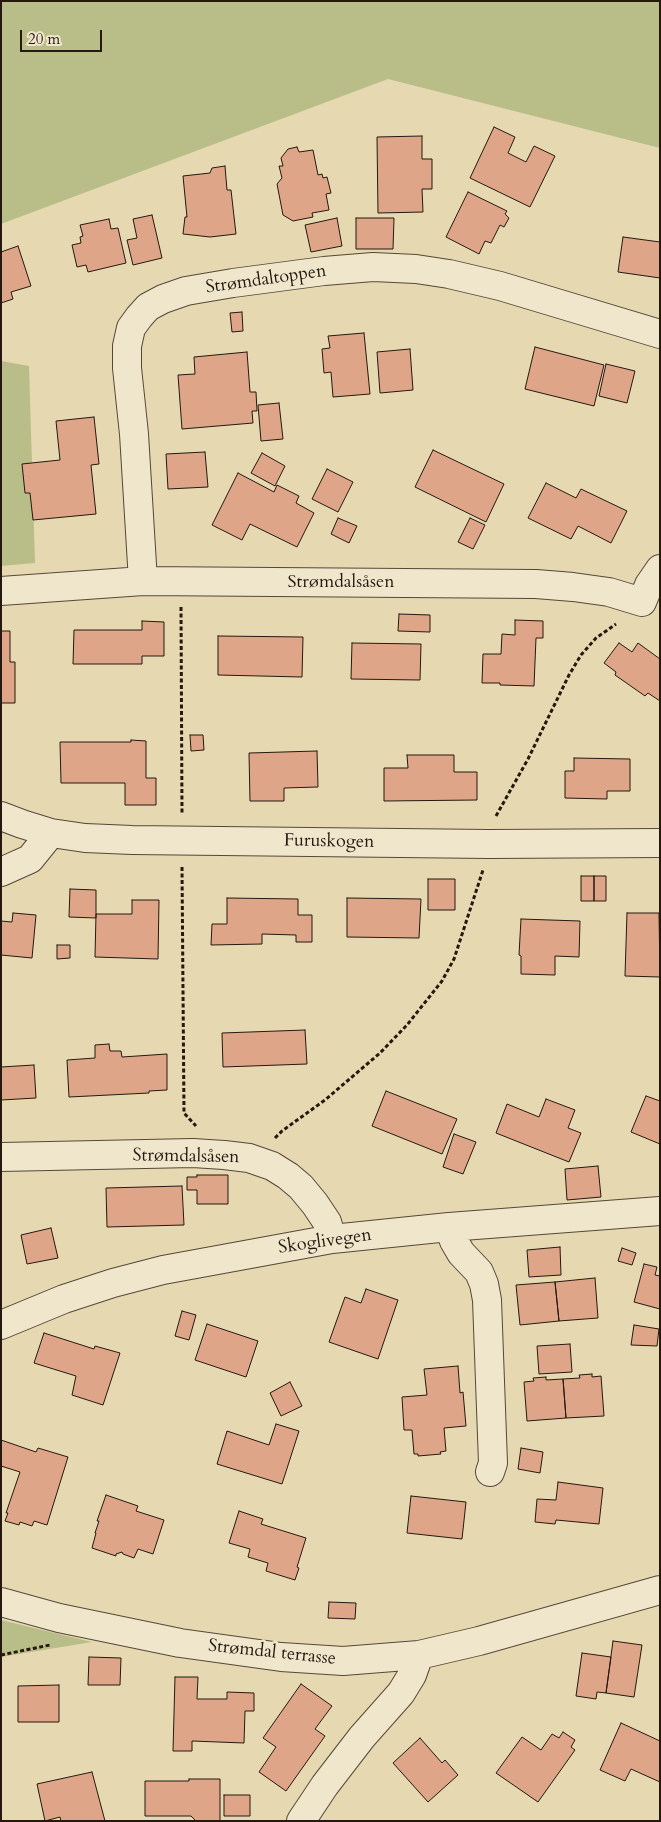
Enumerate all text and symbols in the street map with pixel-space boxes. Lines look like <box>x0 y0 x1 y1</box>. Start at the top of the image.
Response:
scale bar <box>22 20 105 52</box>
text: 20 m <box>28 29 60 49</box>
street label: Strømdaltoppen <box>204 261 328 299</box>
street label: Strømdalsåsen <box>288 572 394 594</box>
street label: Furuskogen <box>284 830 374 854</box>
street label: Strømdalsåsen <box>132 1145 240 1169</box>
street label: Skoglivegen <box>277 1225 373 1259</box>
street label: Strømdal terrasse <box>207 1636 337 1670</box>

